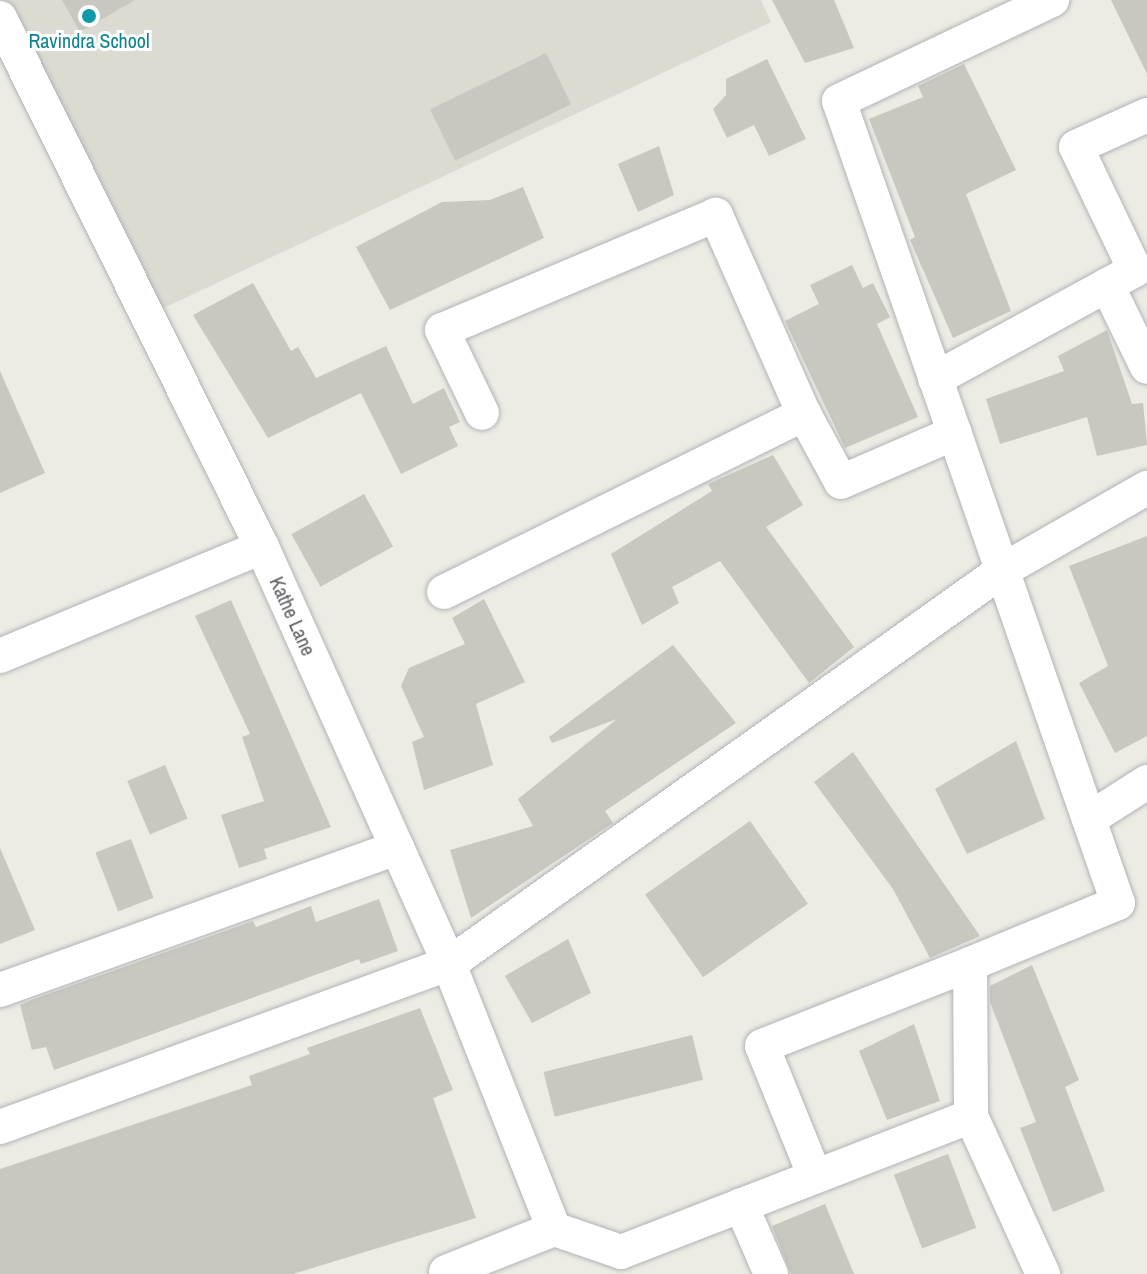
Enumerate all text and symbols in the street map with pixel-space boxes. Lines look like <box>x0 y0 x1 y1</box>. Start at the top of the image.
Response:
marker: Ravindra School <box>80 7 98 25</box>
place label: Ravindra School <box>28 28 150 52</box>
street label: Kathe Lane <box>265 573 321 659</box>

